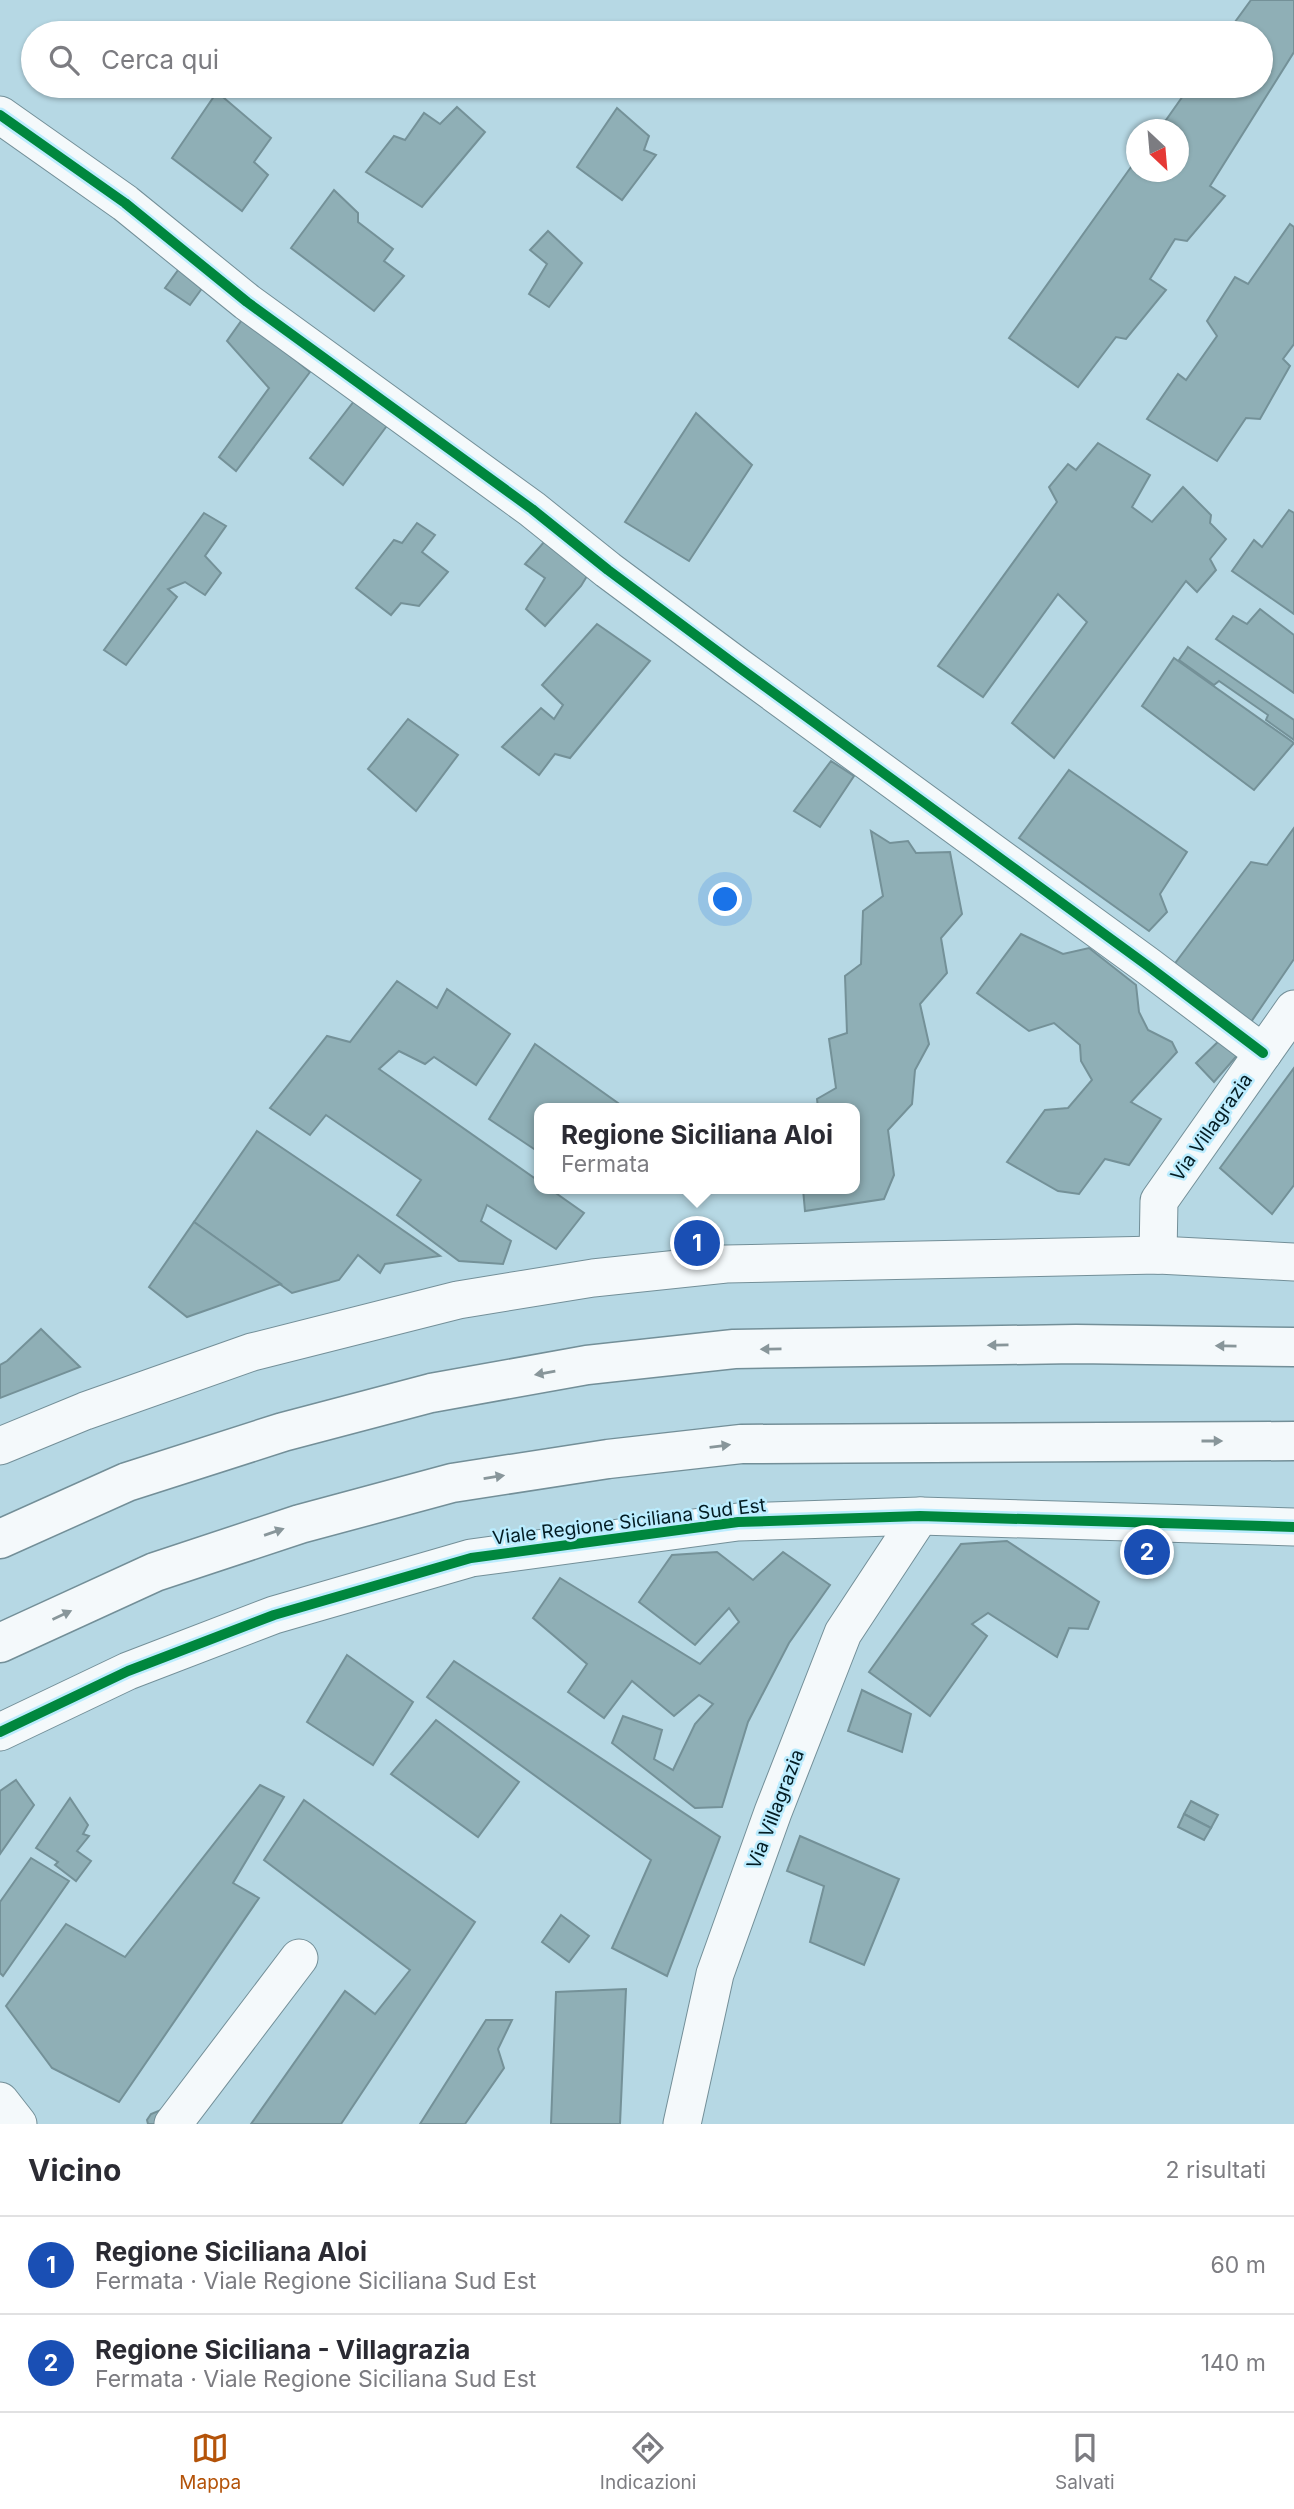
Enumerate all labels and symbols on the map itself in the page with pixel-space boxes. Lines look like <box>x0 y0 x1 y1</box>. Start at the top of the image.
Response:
north arrow <box>1126 119 1189 182</box>
your location <box>708 882 742 916</box>
street label: Via Villagrazia <box>1166 1069 1257 1186</box>
pin: 1 <box>674 1217 720 1269</box>
one-way arrow <box>987 1340 1009 1351</box>
one-way arrow <box>1215 1340 1237 1352</box>
one-way arrow <box>760 1343 782 1354</box>
one-way arrow <box>534 1368 556 1379</box>
one-way arrow <box>1202 1435 1224 1447</box>
one-way arrow <box>709 1441 731 1452</box>
one-way arrow <box>483 1471 505 1482</box>
street label: Viale Regione Siciliana Sud Est <box>491 1493 767 1550</box>
one-way arrow <box>263 1526 284 1537</box>
pin: 2 <box>1124 1526 1170 1578</box>
one-way arrow <box>52 1609 72 1621</box>
street label: Via Villagrazia <box>742 1746 809 1872</box>

